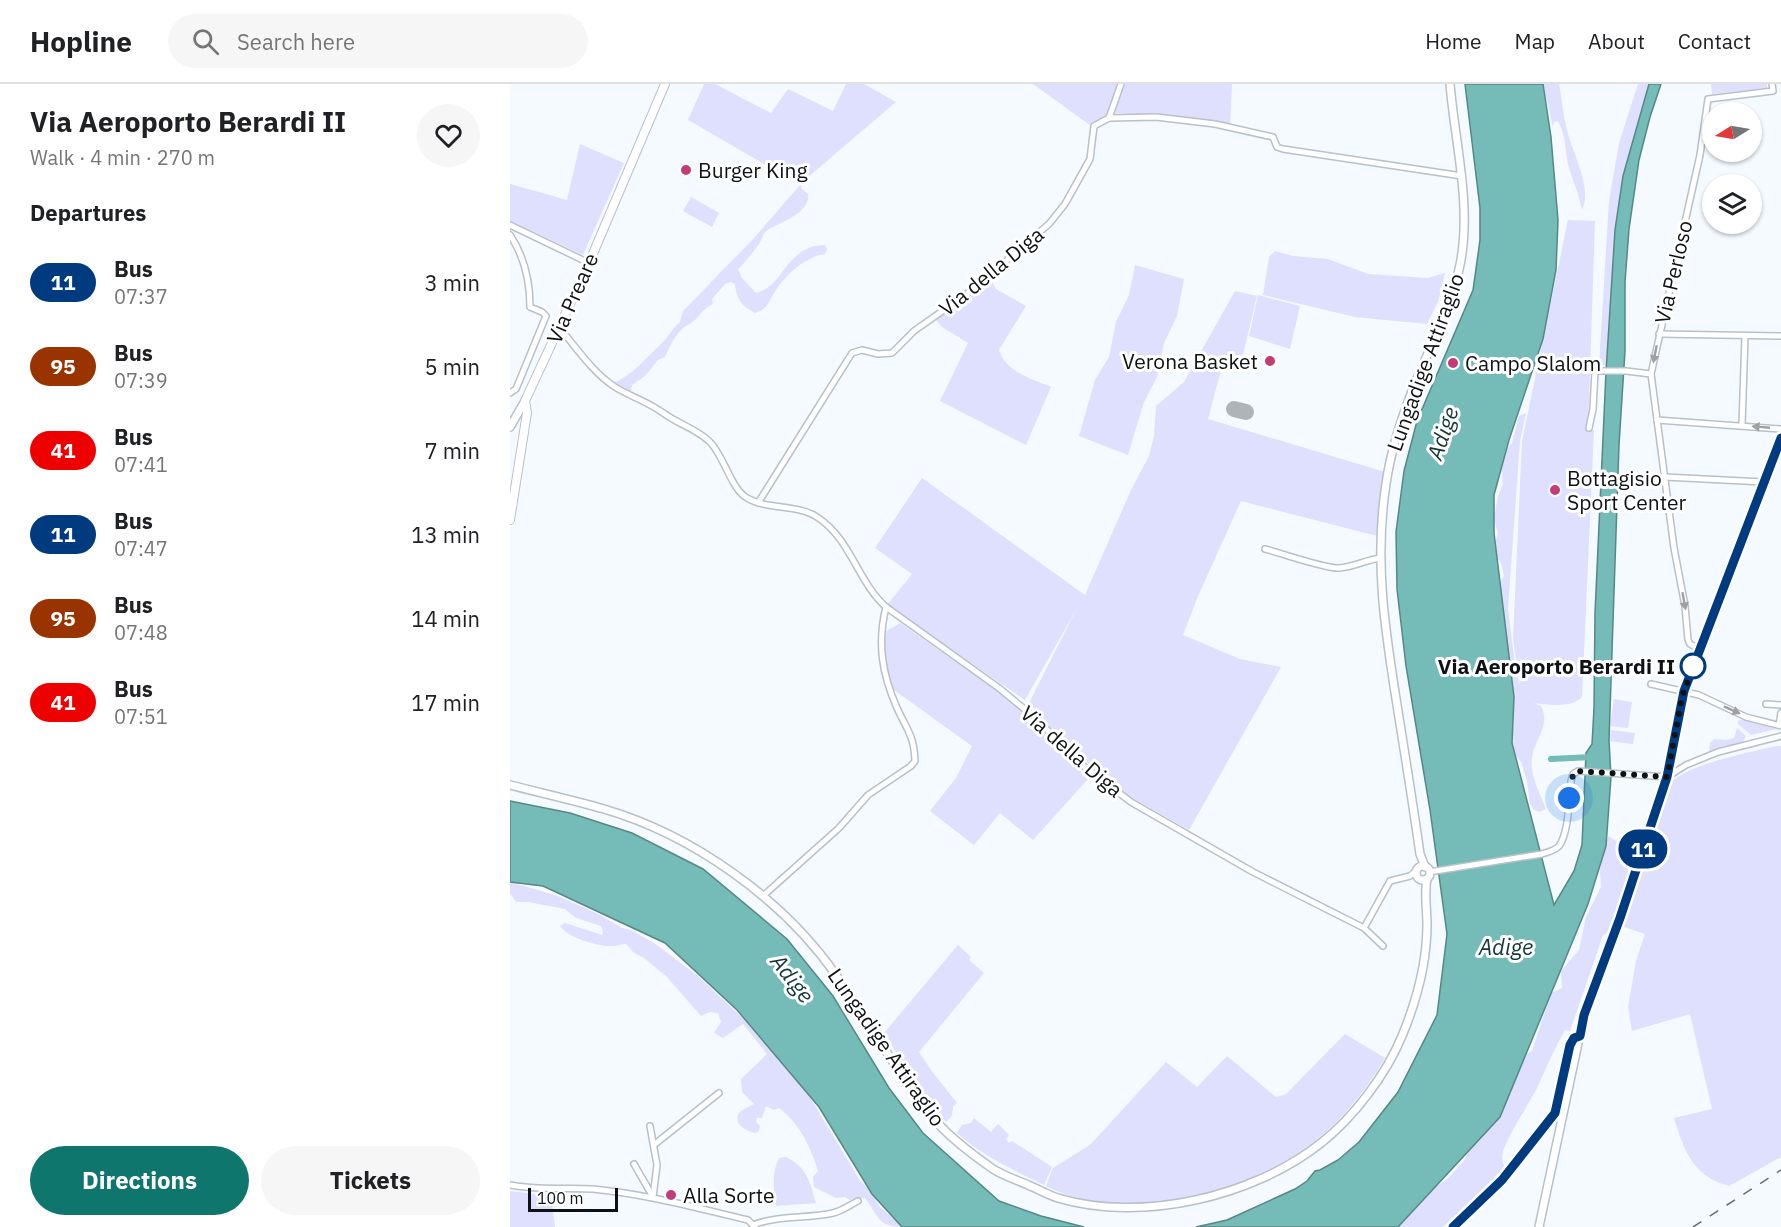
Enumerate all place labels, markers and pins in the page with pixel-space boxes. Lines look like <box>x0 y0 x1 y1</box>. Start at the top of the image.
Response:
place label: Burger King <box>698 156 808 184</box>
marker: Burger King <box>679 163 693 177</box>
place label: Verona Basket <box>1122 347 1258 375</box>
place label: Campo Slalom <box>1465 349 1601 377</box>
marker: Verona Basket <box>1263 354 1277 368</box>
marker: Campo Slalom <box>1446 356 1460 370</box>
place label: Bottagisio Sport Center <box>1567 464 1687 516</box>
marker: Bottagisio Sport Center <box>1548 483 1562 497</box>
place label: Via Aeroporto Berardi II <box>1438 652 1675 680</box>
marker: Via Aeroporto Berardi II <box>1680 653 1706 679</box>
place label: Alla Sorte <box>683 1181 775 1209</box>
marker: Alla Sorte <box>664 1188 678 1202</box>

